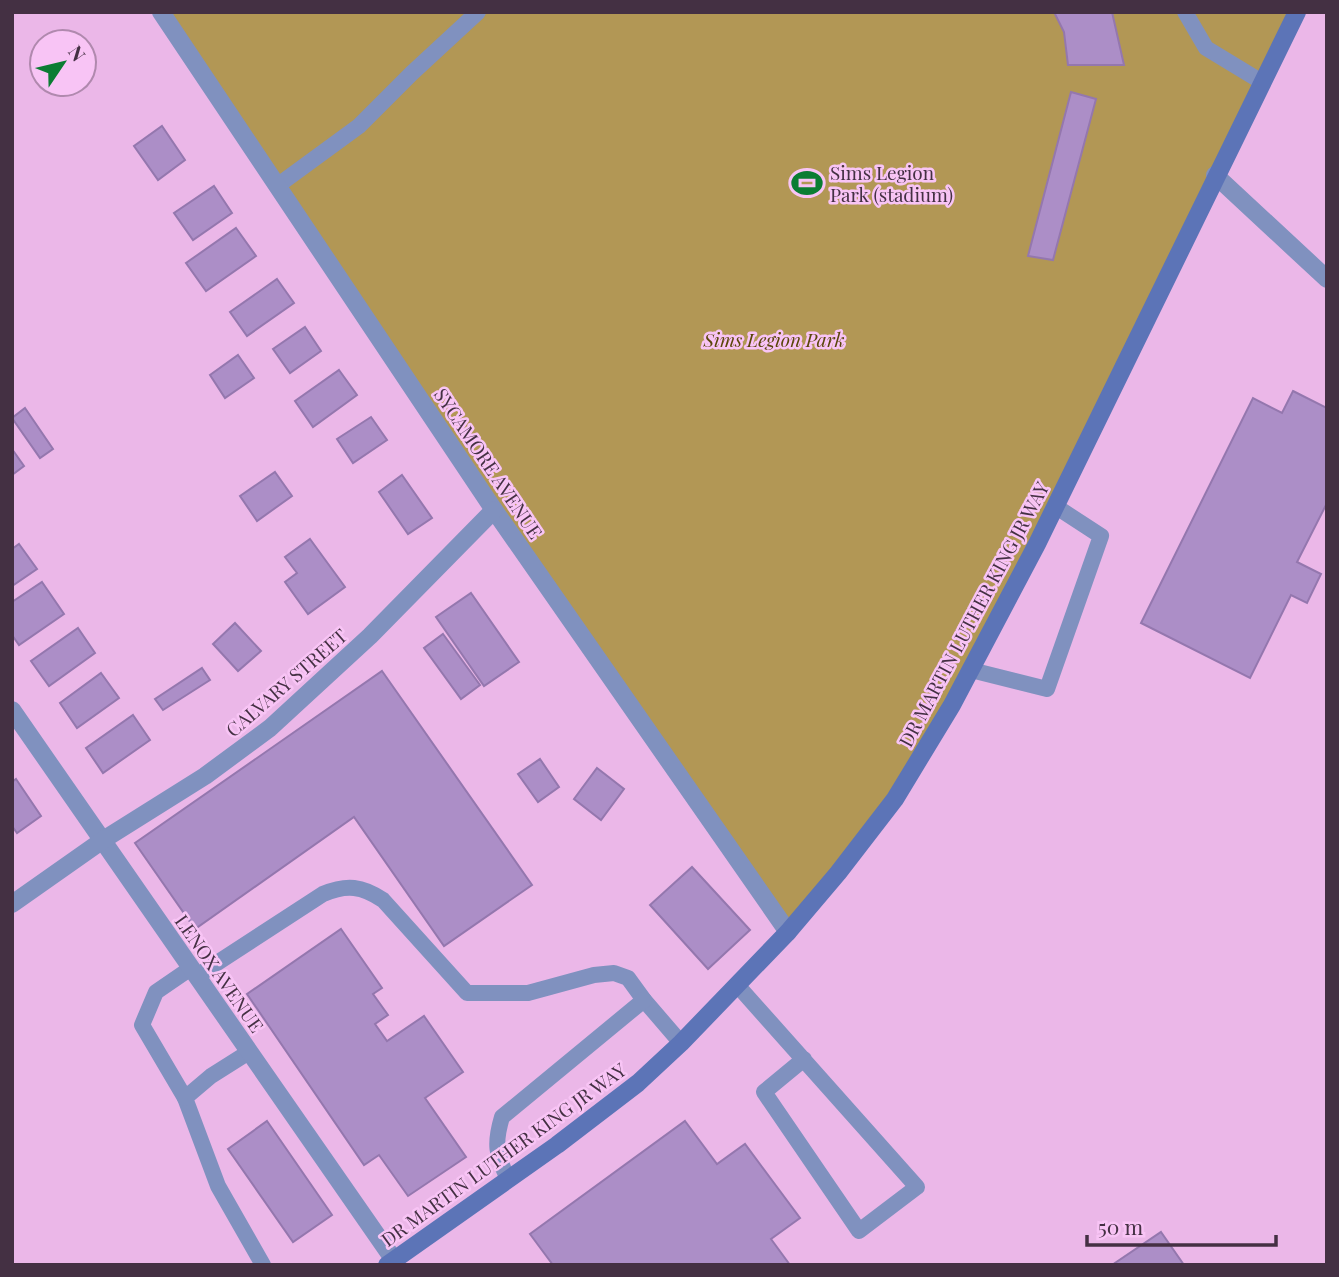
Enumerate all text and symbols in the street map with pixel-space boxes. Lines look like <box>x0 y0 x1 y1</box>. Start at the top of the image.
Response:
north arrow <box>28 28 98 98</box>
text: N <box>63 40 92 66</box>
place label: Sims Legion Park (stadium) <box>830 159 953 207</box>
sports icon: Sims Legion Park (stadium) <box>790 166 824 200</box>
park label: Sims Legion Park <box>702 326 845 352</box>
street label: SYCAMORE AVENUE <box>429 383 549 543</box>
street label: DR MARTIN LUTHER KING JR WAY <box>892 476 1055 751</box>
street label: CALVARY STREET <box>220 622 352 742</box>
street label: LENOX AVENUE <box>170 909 270 1037</box>
street label: DR MARTIN LUTHER KING JR WAY <box>375 1056 631 1252</box>
scale bar <box>1087 1204 1276 1248</box>
text: 50 m <box>1098 1212 1144 1240</box>

